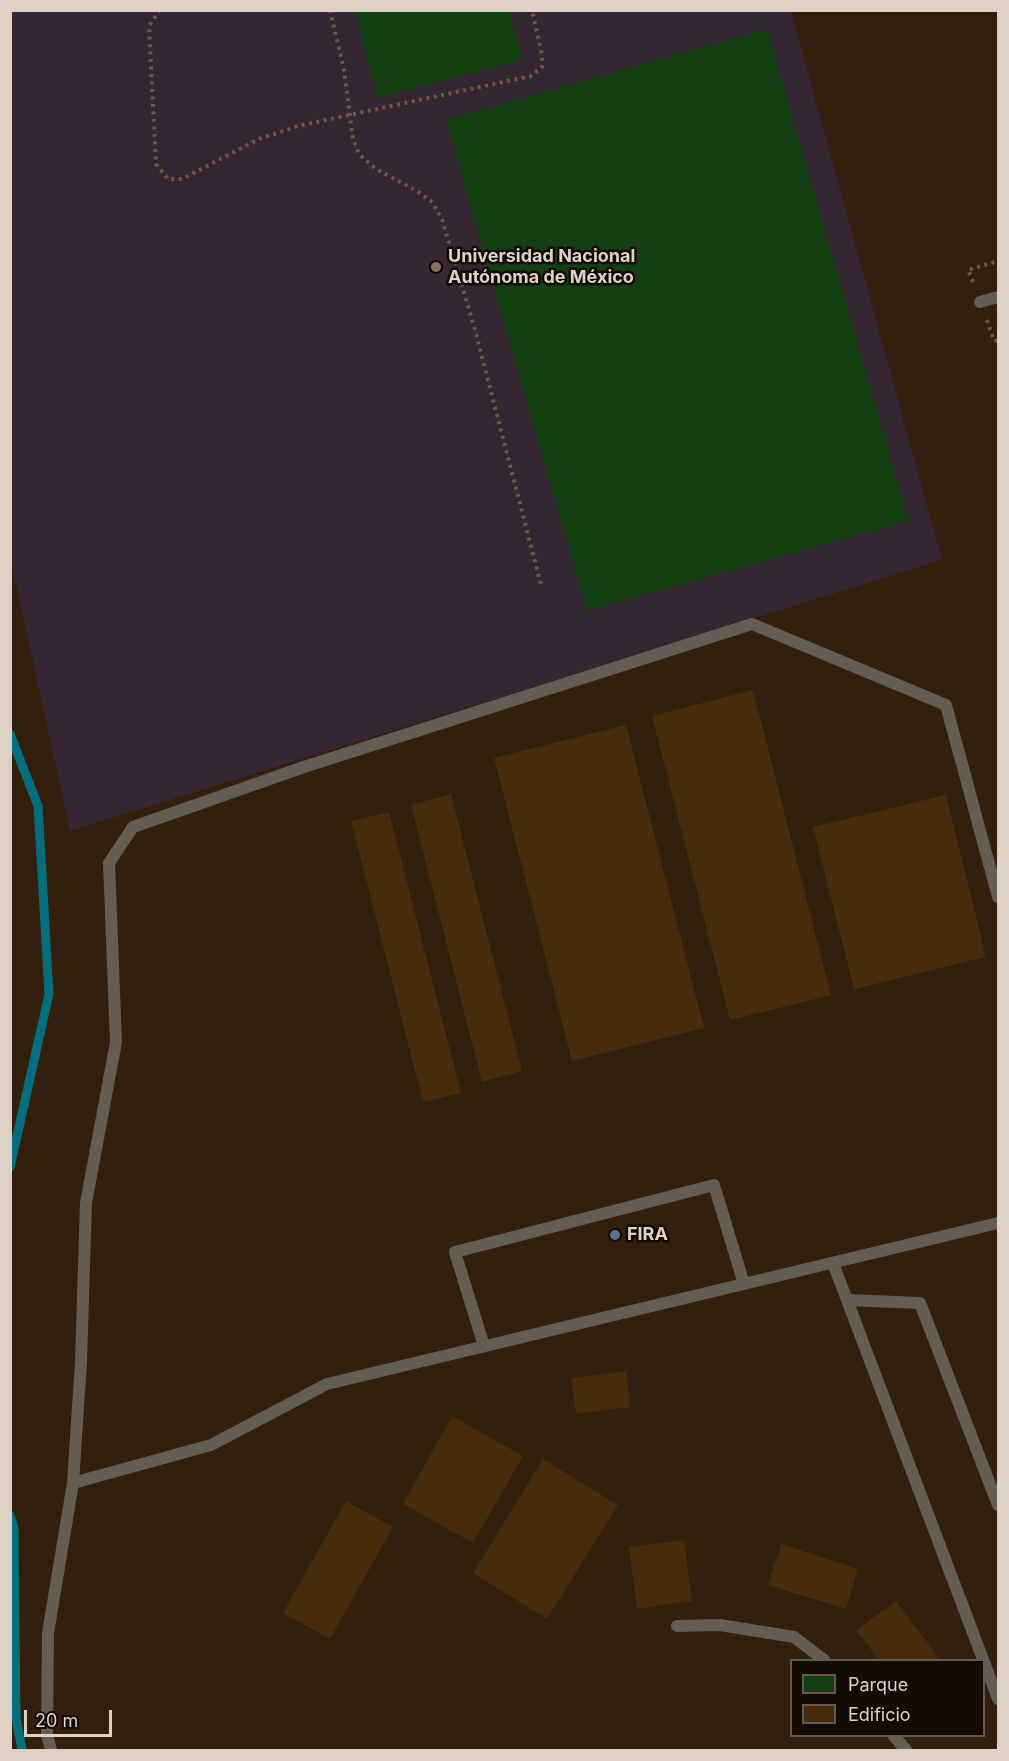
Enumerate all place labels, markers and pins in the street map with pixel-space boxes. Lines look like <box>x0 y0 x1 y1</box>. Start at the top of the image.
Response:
place label: Universidad Nacional Autónoma de México <box>448 246 635 288</box>
marker: Universidad Nacional Autónoma de México <box>429 260 443 274</box>
place label: FIRA <box>627 1224 668 1246</box>
marker: FIRA <box>608 1228 622 1242</box>

